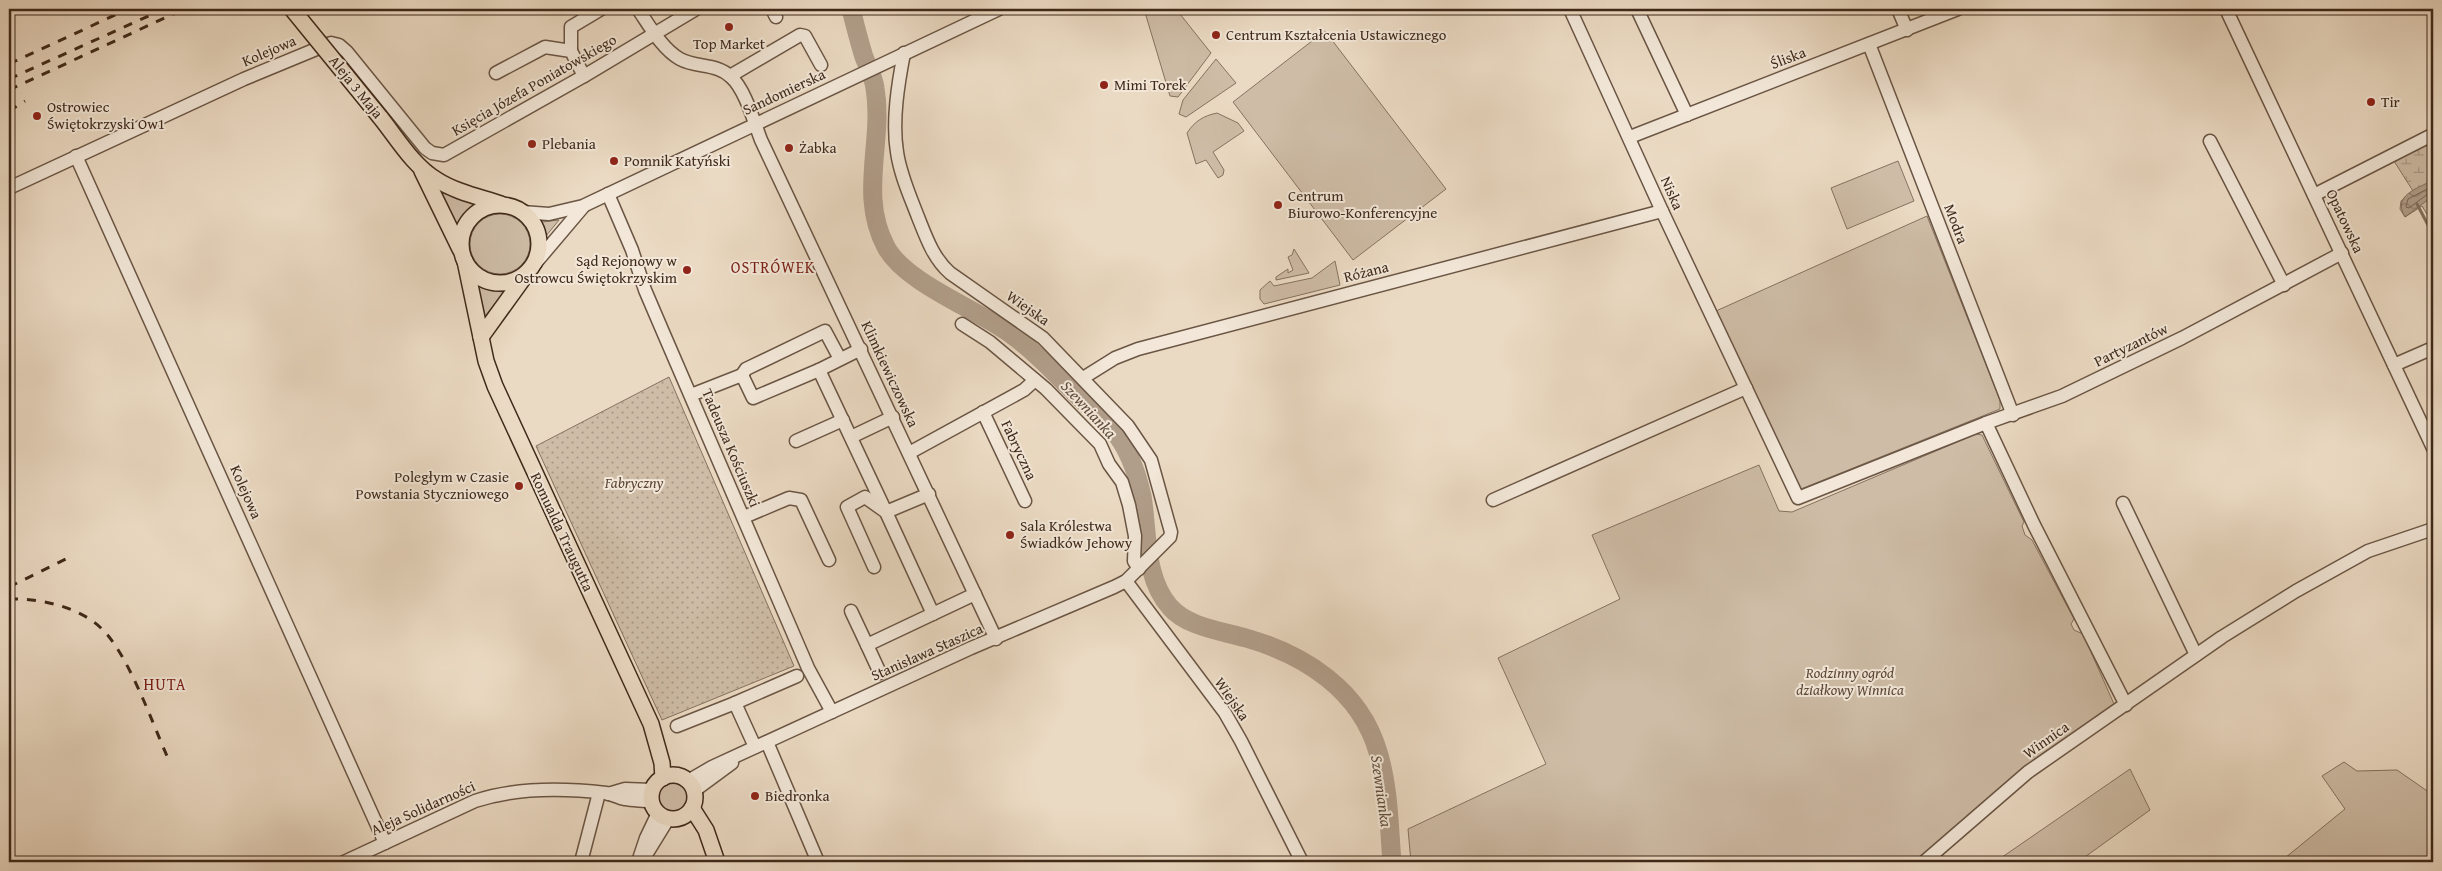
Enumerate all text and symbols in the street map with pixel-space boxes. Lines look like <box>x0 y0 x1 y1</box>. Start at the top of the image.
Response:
marker: Top Market <box>723 21 735 33</box>
place label: Centrum Kształcenia Ustawicznego <box>1226 24 1447 45</box>
street label: Księcia Józefa Poniatowskiego <box>447 28 620 140</box>
marker: Centrum Kształcenia Ustawicznego <box>1210 29 1222 41</box>
street label: Kolejowa <box>239 30 299 71</box>
place label: Top Market <box>693 33 766 54</box>
street label: Śliska <box>1767 41 1809 74</box>
street label: Aleja 3 Maja <box>324 51 388 123</box>
street label: Sandomierska <box>739 63 828 120</box>
place label: Mimi Torek <box>1114 74 1187 95</box>
marker: Mimi Torek <box>1098 79 1110 91</box>
place label: Tir <box>2381 91 2400 112</box>
place label: Ostrowiec Świętokrzyski Ow1 <box>47 96 165 134</box>
marker: Tir <box>2365 96 2377 108</box>
marker: Ostrowiec Świętokrzyski Ow1 <box>31 110 43 122</box>
place label: Plebania <box>542 133 596 154</box>
place label: Żabka <box>799 137 837 158</box>
marker: Plebania <box>526 138 538 150</box>
marker: Żabka <box>783 142 795 154</box>
place label: Pomnik Katyński <box>624 150 730 171</box>
marker: Pomnik Katyński <box>608 155 620 167</box>
street label: Niska <box>1656 173 1689 213</box>
place label: Centrum Biurowo-Konferencyjne <box>1288 185 1437 223</box>
street label: Opatowska <box>2321 185 2369 256</box>
marker: Centrum Biurowo-Konferencyjne <box>1272 199 1284 211</box>
street label: Modra <box>1939 201 1974 247</box>
place label: Sąd Rejonowy w Ostrowcu Świętokrzyskim <box>514 250 678 288</box>
district label: OSTRÓWEK <box>731 255 815 279</box>
street label: Różana <box>1341 256 1390 287</box>
marker: Sąd Rejonowy w Ostrowcu Świętokrzyskim <box>681 264 693 276</box>
street label: Wiejska <box>1002 285 1054 330</box>
street label: Klimkiewiczowska <box>857 317 924 430</box>
street label: Partyzantów <box>2090 317 2172 371</box>
water label: Szewnianka <box>1056 374 1123 444</box>
street label: Tadeusza Kościuszki <box>697 385 766 510</box>
street label: Fabryczna <box>996 416 1042 483</box>
street label: Kolejowa <box>225 462 268 522</box>
place label: Poległym w Czasie Powstania Styczniowego <box>356 466 509 504</box>
street label: Romualda Traugutta <box>526 469 599 595</box>
park label: Fabryczny <box>604 472 663 493</box>
marker: Poległym w Czasie Powstania Styczniowego <box>513 480 525 492</box>
place label: Sala Królestwa Świadków Jehowy <box>1020 515 1133 553</box>
marker: Sala Królestwa Świadków Jehowy <box>1004 529 1016 541</box>
street label: Stanisława Staszica <box>867 617 986 686</box>
park label: Rodzinny ogród działkowy Winnica <box>1796 662 1904 700</box>
district label: HUTA <box>144 672 186 696</box>
street label: Wiejska <box>1210 673 1255 725</box>
street label: Winnica <box>2018 716 2073 763</box>
water label: Szewnianka <box>1365 753 1399 829</box>
street label: Aleja Solidarności <box>367 775 478 840</box>
place label: Biedronka <box>765 785 830 806</box>
marker: Biedronka <box>749 790 761 802</box>

